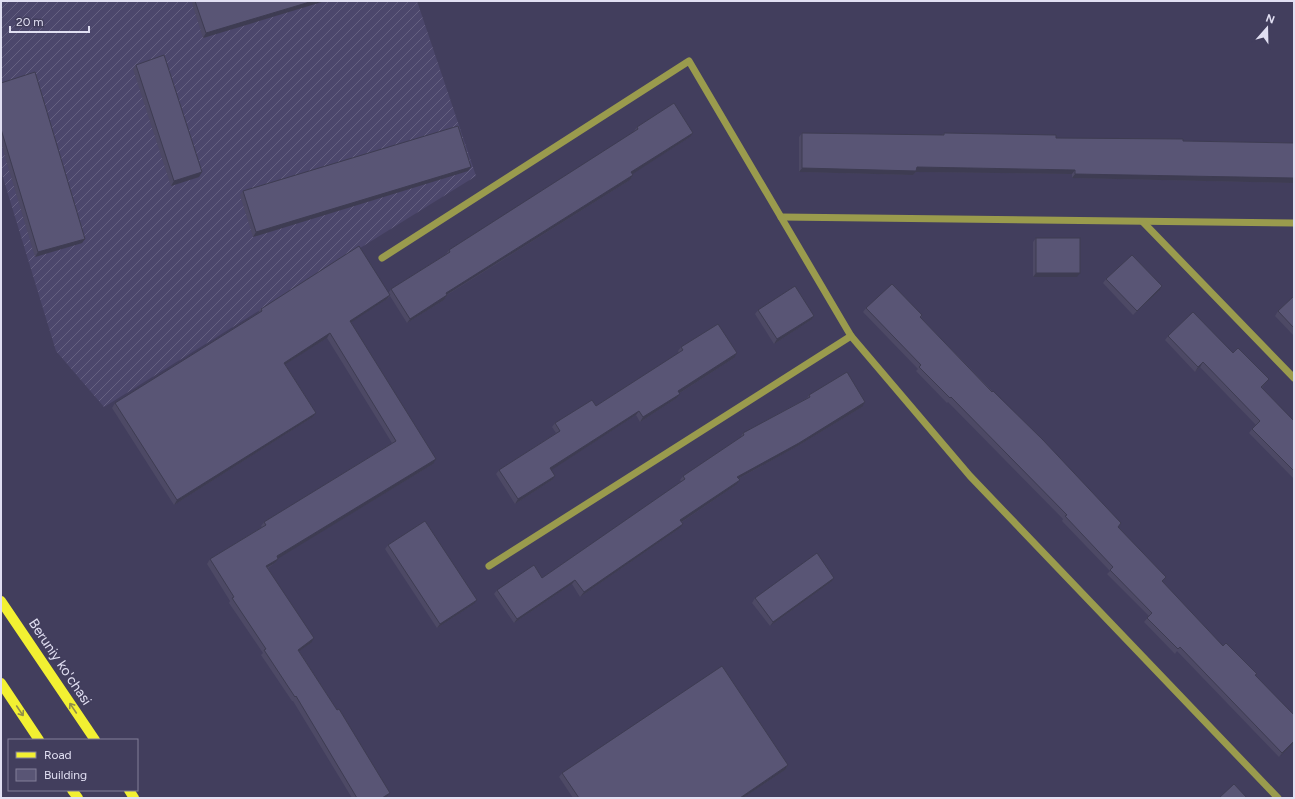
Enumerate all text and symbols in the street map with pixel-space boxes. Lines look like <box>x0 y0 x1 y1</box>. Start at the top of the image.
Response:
scale bar <box>10 8 89 34</box>
north arrow <box>1247 8 1287 48</box>
text: N <box>1264 12 1276 27</box>
text: 20 m <box>16 15 44 29</box>
street label: Beruniy ko'chasi <box>25 616 95 708</box>
one-way arrow <box>69 702 77 713</box>
one-way arrow <box>16 706 24 717</box>
legend <box>8 739 138 791</box>
text: Road <box>44 748 72 762</box>
text: Building <box>44 768 87 782</box>

